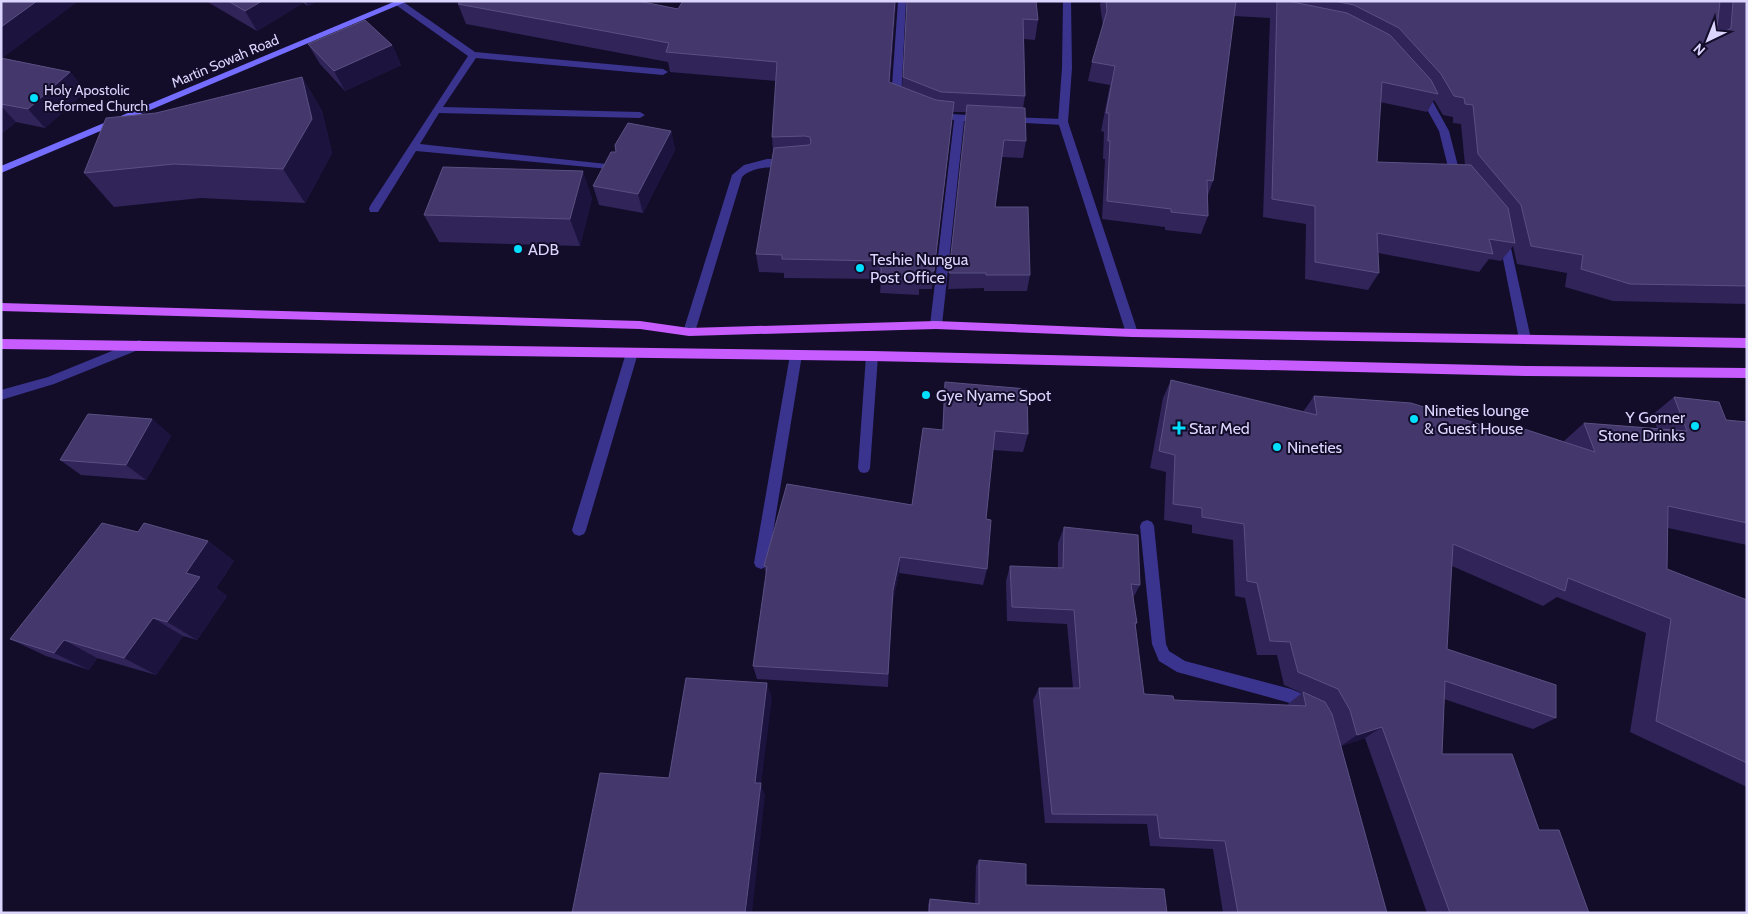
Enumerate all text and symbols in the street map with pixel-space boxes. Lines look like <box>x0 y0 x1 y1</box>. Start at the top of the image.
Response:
north arrow <box>1683 15 1733 65</box>
street label: Martin Sowah Road <box>169 30 281 92</box>
text: N <box>1689 40 1709 59</box>
place label: Holy Apostolic Reformed Church <box>44 81 148 115</box>
marker: Holy Apostolic Reformed Church <box>28 92 40 104</box>
place label: ADB <box>528 240 559 259</box>
marker: ADB <box>512 243 524 255</box>
place label: Teshie Nungua Post Office <box>870 250 969 287</box>
marker: Teshie Nungua Post Office <box>854 262 866 274</box>
place label: Gye Nyame Spot <box>936 386 1052 405</box>
marker: Gye Nyame Spot <box>920 389 932 401</box>
place label: Nineties lounge & Guest House <box>1424 401 1529 438</box>
place label: Y Gorner Stone Drinks <box>1598 408 1686 445</box>
marker: Nineties lounge & Guest House <box>1408 413 1420 425</box>
place label: Star Med <box>1189 419 1250 438</box>
marker: Y Gorner Stone Drinks <box>1689 420 1701 432</box>
marker: Star Med <box>1173 422 1185 434</box>
place label: Nineties <box>1287 438 1343 457</box>
marker: Nineties <box>1271 441 1283 453</box>

